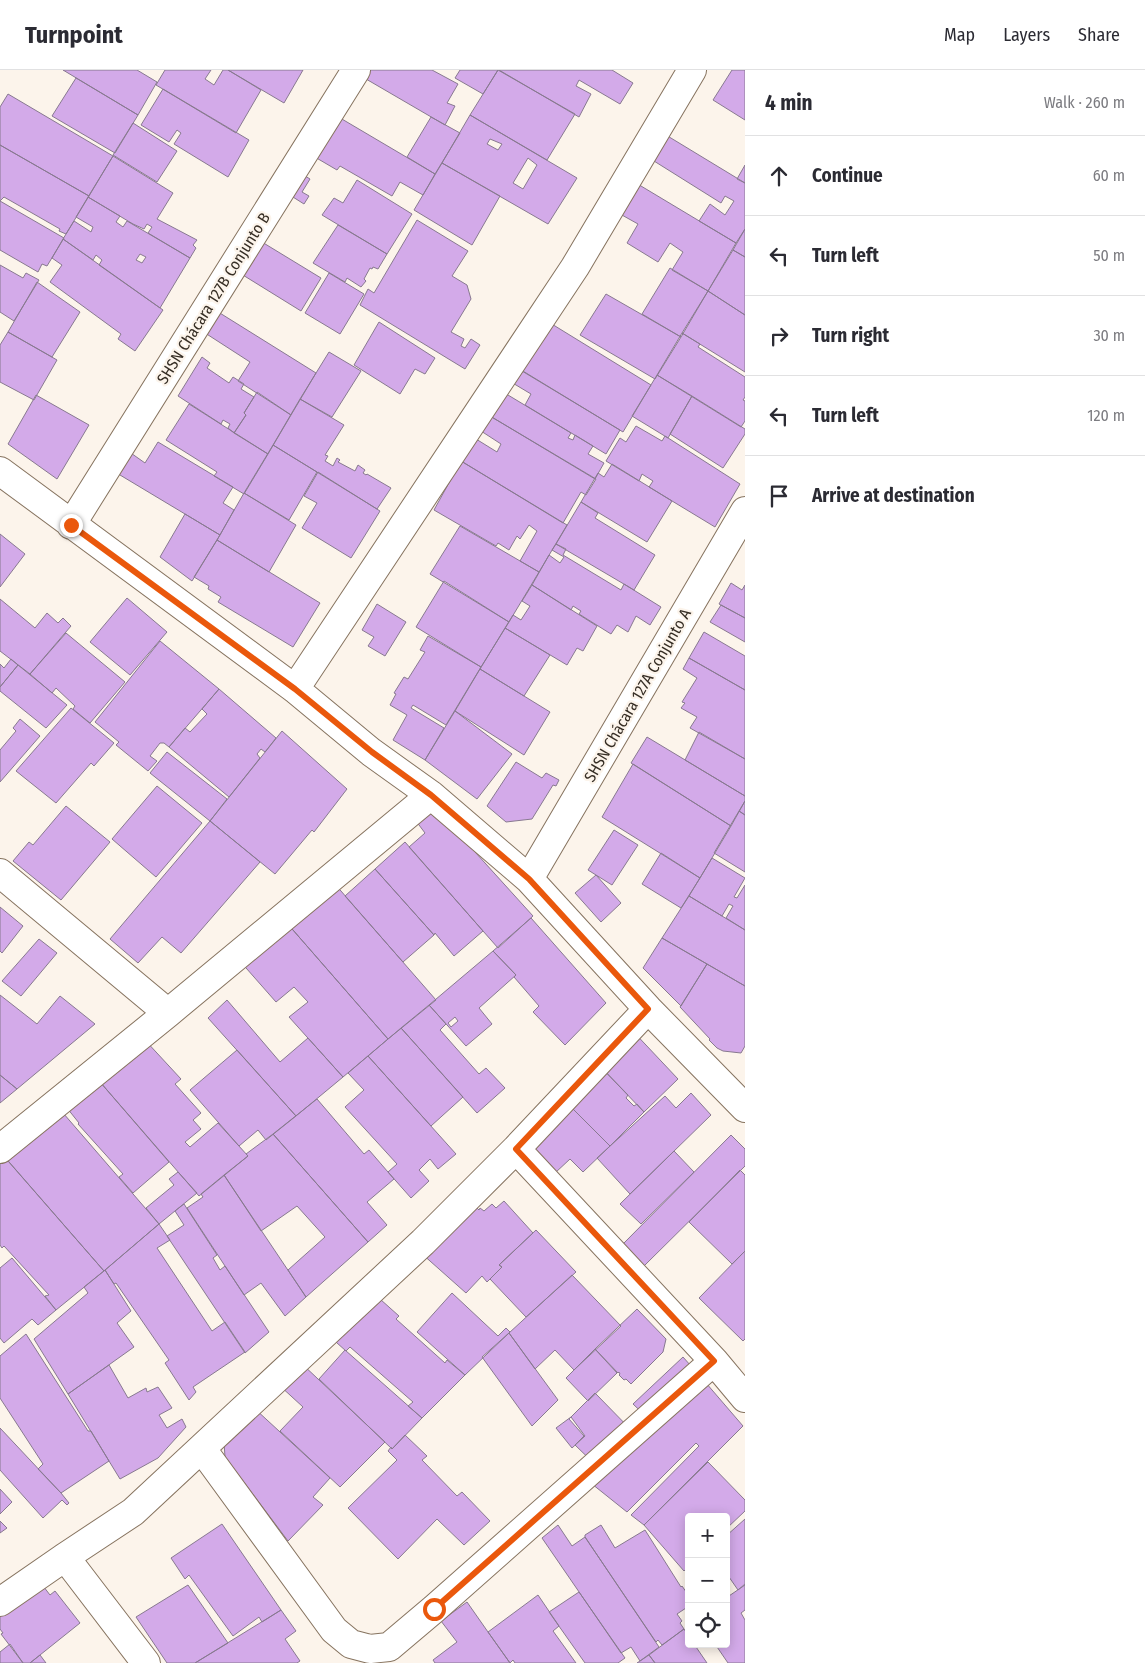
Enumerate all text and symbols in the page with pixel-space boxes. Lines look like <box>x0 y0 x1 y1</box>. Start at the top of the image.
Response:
text: Turnpoint <box>25 21 123 49</box>
text: Map <box>944 24 975 46</box>
text: Layers <box>1003 24 1050 46</box>
text: Share <box>1078 24 1120 46</box>
text: 4 min <box>765 90 813 116</box>
text: Walk · 260 m <box>1044 93 1125 112</box>
icon: ahead <box>765 162 793 190</box>
text: Continue <box>812 164 883 187</box>
text: 60 m <box>1093 166 1125 185</box>
street label: SHSN Chácara 127B Conjunto B <box>153 209 274 387</box>
icon: left <box>765 242 793 270</box>
text: Turn left <box>812 244 879 267</box>
text: 50 m <box>1093 246 1125 265</box>
icon: right <box>765 322 793 350</box>
text: Turn right <box>812 324 889 347</box>
text: 30 m <box>1093 326 1125 345</box>
icon: left <box>765 402 793 430</box>
text: Turn left <box>812 404 879 427</box>
text: 120 m <box>1087 406 1125 425</box>
icon: arrive <box>765 482 793 510</box>
text: Arrive at destination <box>812 484 975 507</box>
route end <box>60 514 83 537</box>
street label: SHSN Chácara 127A Conjunto A <box>580 605 695 785</box>
map controls <box>685 1513 730 1648</box>
button: + <box>685 1513 730 1558</box>
button: − <box>685 1558 730 1603</box>
route start <box>423 1598 446 1621</box>
button: locate <box>685 1603 730 1648</box>

